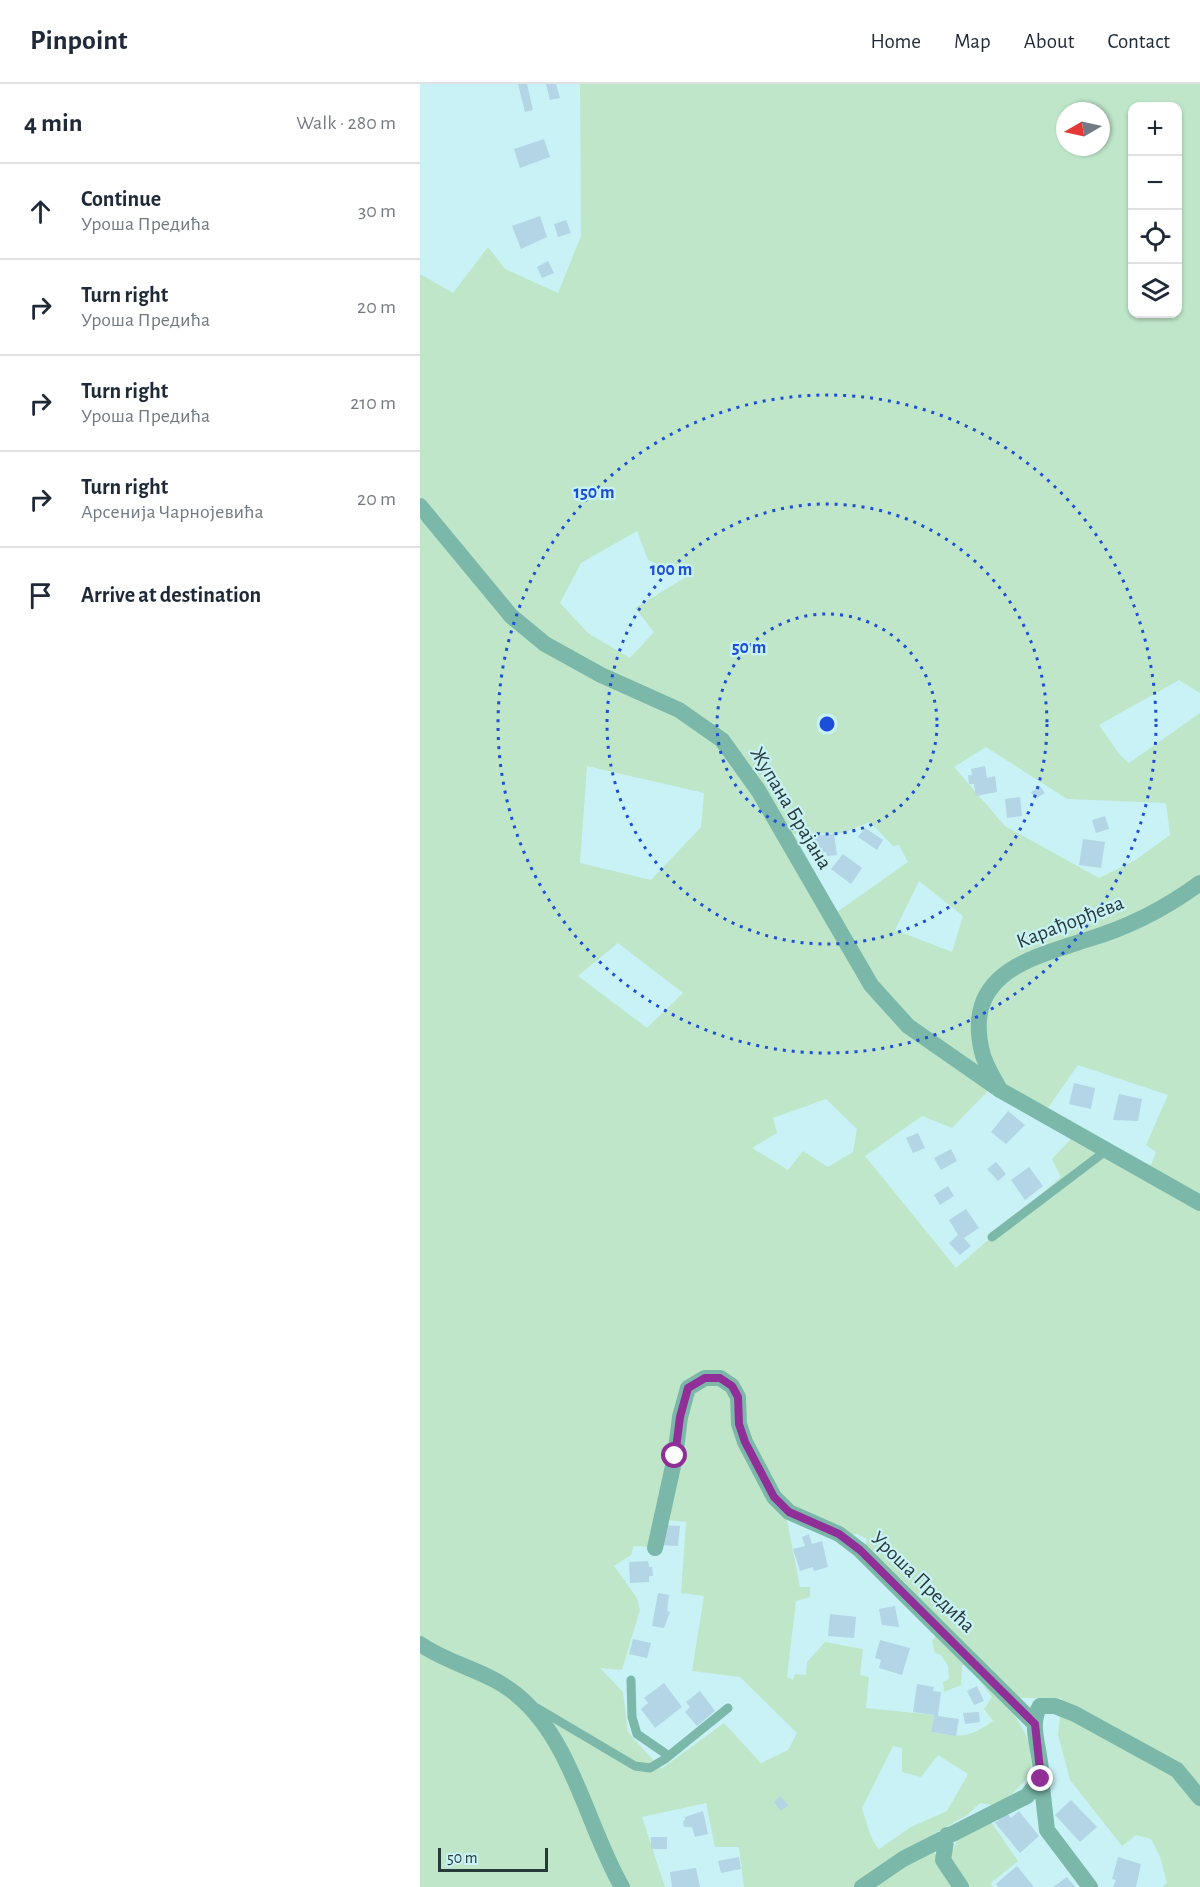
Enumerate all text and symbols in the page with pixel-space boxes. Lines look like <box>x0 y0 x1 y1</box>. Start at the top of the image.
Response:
text: Pinpoint <box>30 27 128 55</box>
text: Home <box>870 31 921 52</box>
text: Map <box>954 31 991 52</box>
text: About <box>1024 31 1074 52</box>
text: Contact <box>1107 31 1170 52</box>
north arrow <box>1056 102 1110 156</box>
map controls <box>1128 102 1182 318</box>
button: + <box>1128 102 1182 156</box>
text: 4 min <box>24 110 83 136</box>
text: Walk · 280 m <box>296 113 396 133</box>
button: − <box>1128 156 1182 210</box>
text: Continue <box>81 188 161 210</box>
icon: ahead <box>24 195 57 228</box>
text: 30 m <box>358 201 396 221</box>
button: locate <box>1128 210 1182 264</box>
text: Уроша Предића <box>81 214 210 234</box>
button: layers <box>1128 264 1182 318</box>
text: Turn right <box>81 284 168 306</box>
icon: right <box>24 291 57 324</box>
text: 20 m <box>357 297 396 317</box>
text: Уроша Предића <box>81 310 210 330</box>
text: Turn right <box>81 380 168 402</box>
icon: right <box>24 387 57 420</box>
text: 210 m <box>350 393 396 413</box>
text: Уроша Предића <box>81 406 210 426</box>
text: Turn right <box>81 476 168 498</box>
icon: right <box>24 483 57 516</box>
text: 150 m <box>574 484 614 502</box>
text: 20 m <box>357 489 396 509</box>
text: Арсенија Чарнојевића <box>81 502 264 522</box>
text: 100 m <box>650 561 692 579</box>
icon: arrive <box>24 579 57 612</box>
text: Arrive at destination <box>81 584 261 606</box>
text: 50 m <box>732 639 766 657</box>
centre of rings <box>817 714 837 734</box>
street label: Жупана Брајана <box>746 743 836 873</box>
street label: Карађорђева <box>1013 892 1127 952</box>
route start <box>661 1442 687 1468</box>
street label: Уроша Предића <box>867 1527 979 1637</box>
route end <box>1027 1765 1053 1791</box>
scale bar <box>438 1845 548 1872</box>
text: 50 m <box>447 1850 478 1866</box>

